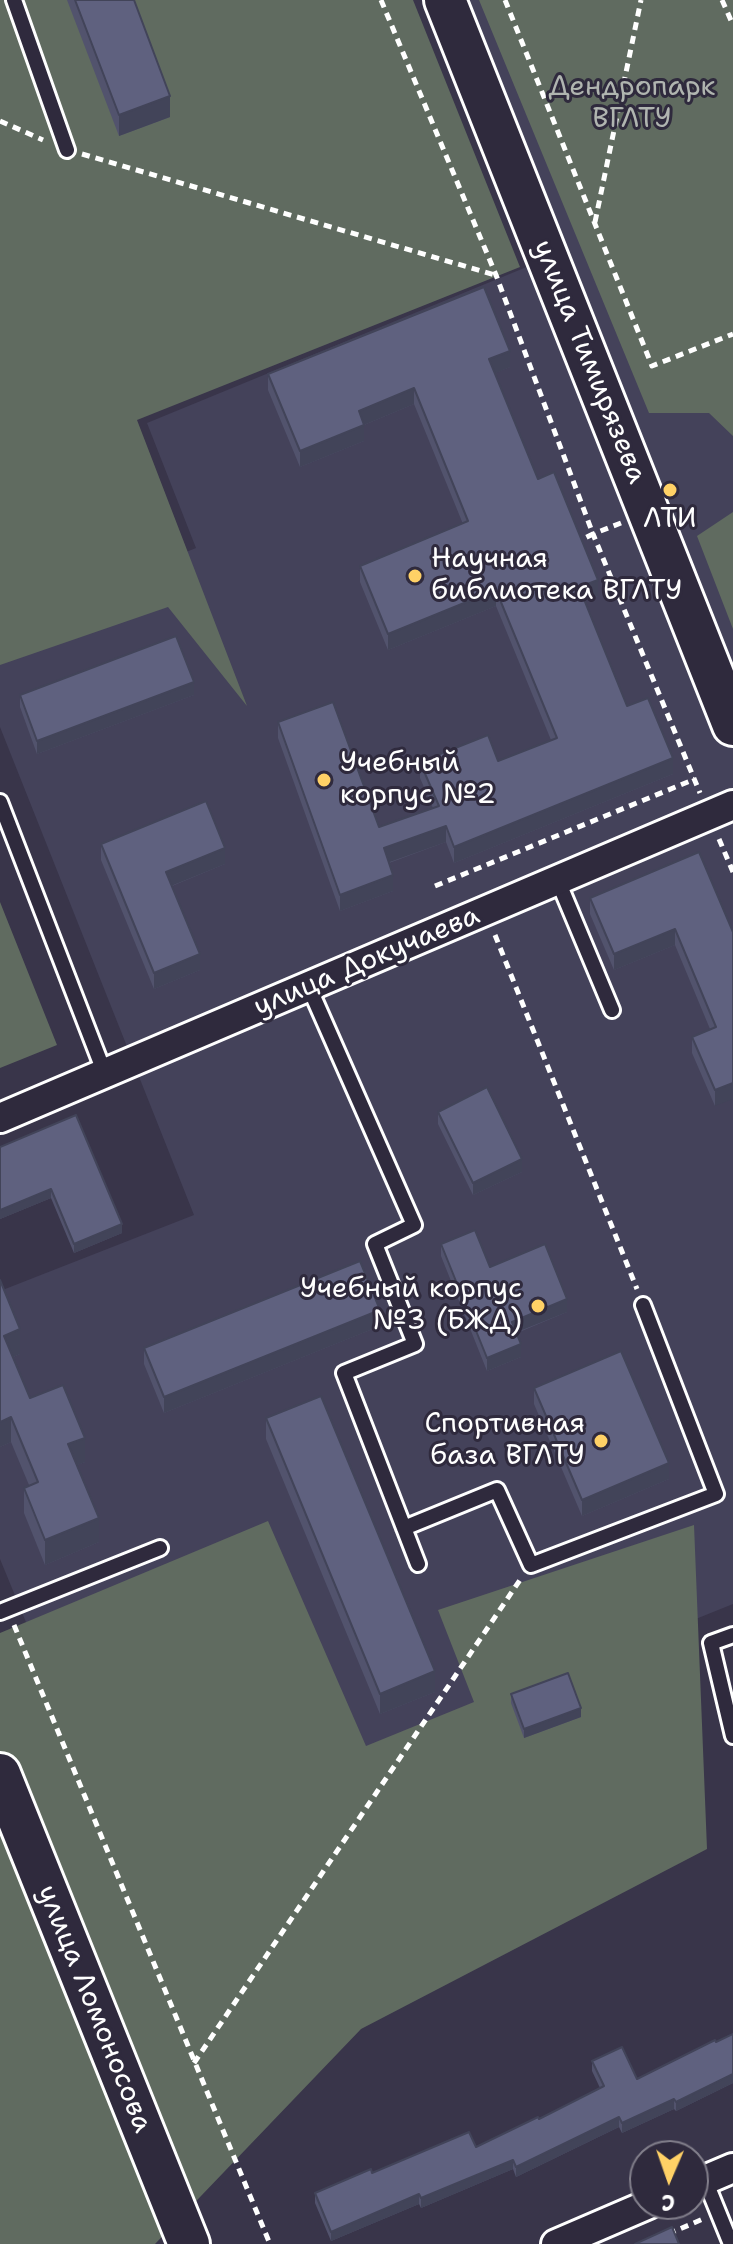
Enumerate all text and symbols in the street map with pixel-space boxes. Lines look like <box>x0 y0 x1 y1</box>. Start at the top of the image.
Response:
park label: Дендропарк ВГЛТУ <box>549 71 715 137</box>
street label: улица Тимирязева <box>525 235 653 489</box>
marker: ЛТИ <box>661 481 679 499</box>
place label: ЛТИ <box>643 503 697 537</box>
place label: Научная библиотека ВГЛТУ <box>431 543 682 609</box>
marker: Научная библиотека ВГЛТУ <box>406 567 424 585</box>
place label: Учебный корпус №2 <box>340 747 496 813</box>
marker: Учебный корпус №2 <box>315 771 333 789</box>
street label: улица Докучаева <box>249 899 485 1025</box>
place label: Учебный корпус №3 (БЖД) <box>300 1273 522 1339</box>
marker: Учебный корпус №3 (БЖД) <box>529 1297 547 1315</box>
place label: Спортивная база ВГЛТУ <box>424 1408 585 1474</box>
marker: Спортивная база ВГЛТУ <box>592 1432 610 1450</box>
street label: улица Ломоносова <box>29 1880 159 2138</box>
north arrow <box>629 2140 709 2220</box>
text: С <box>661 2188 675 2217</box>

